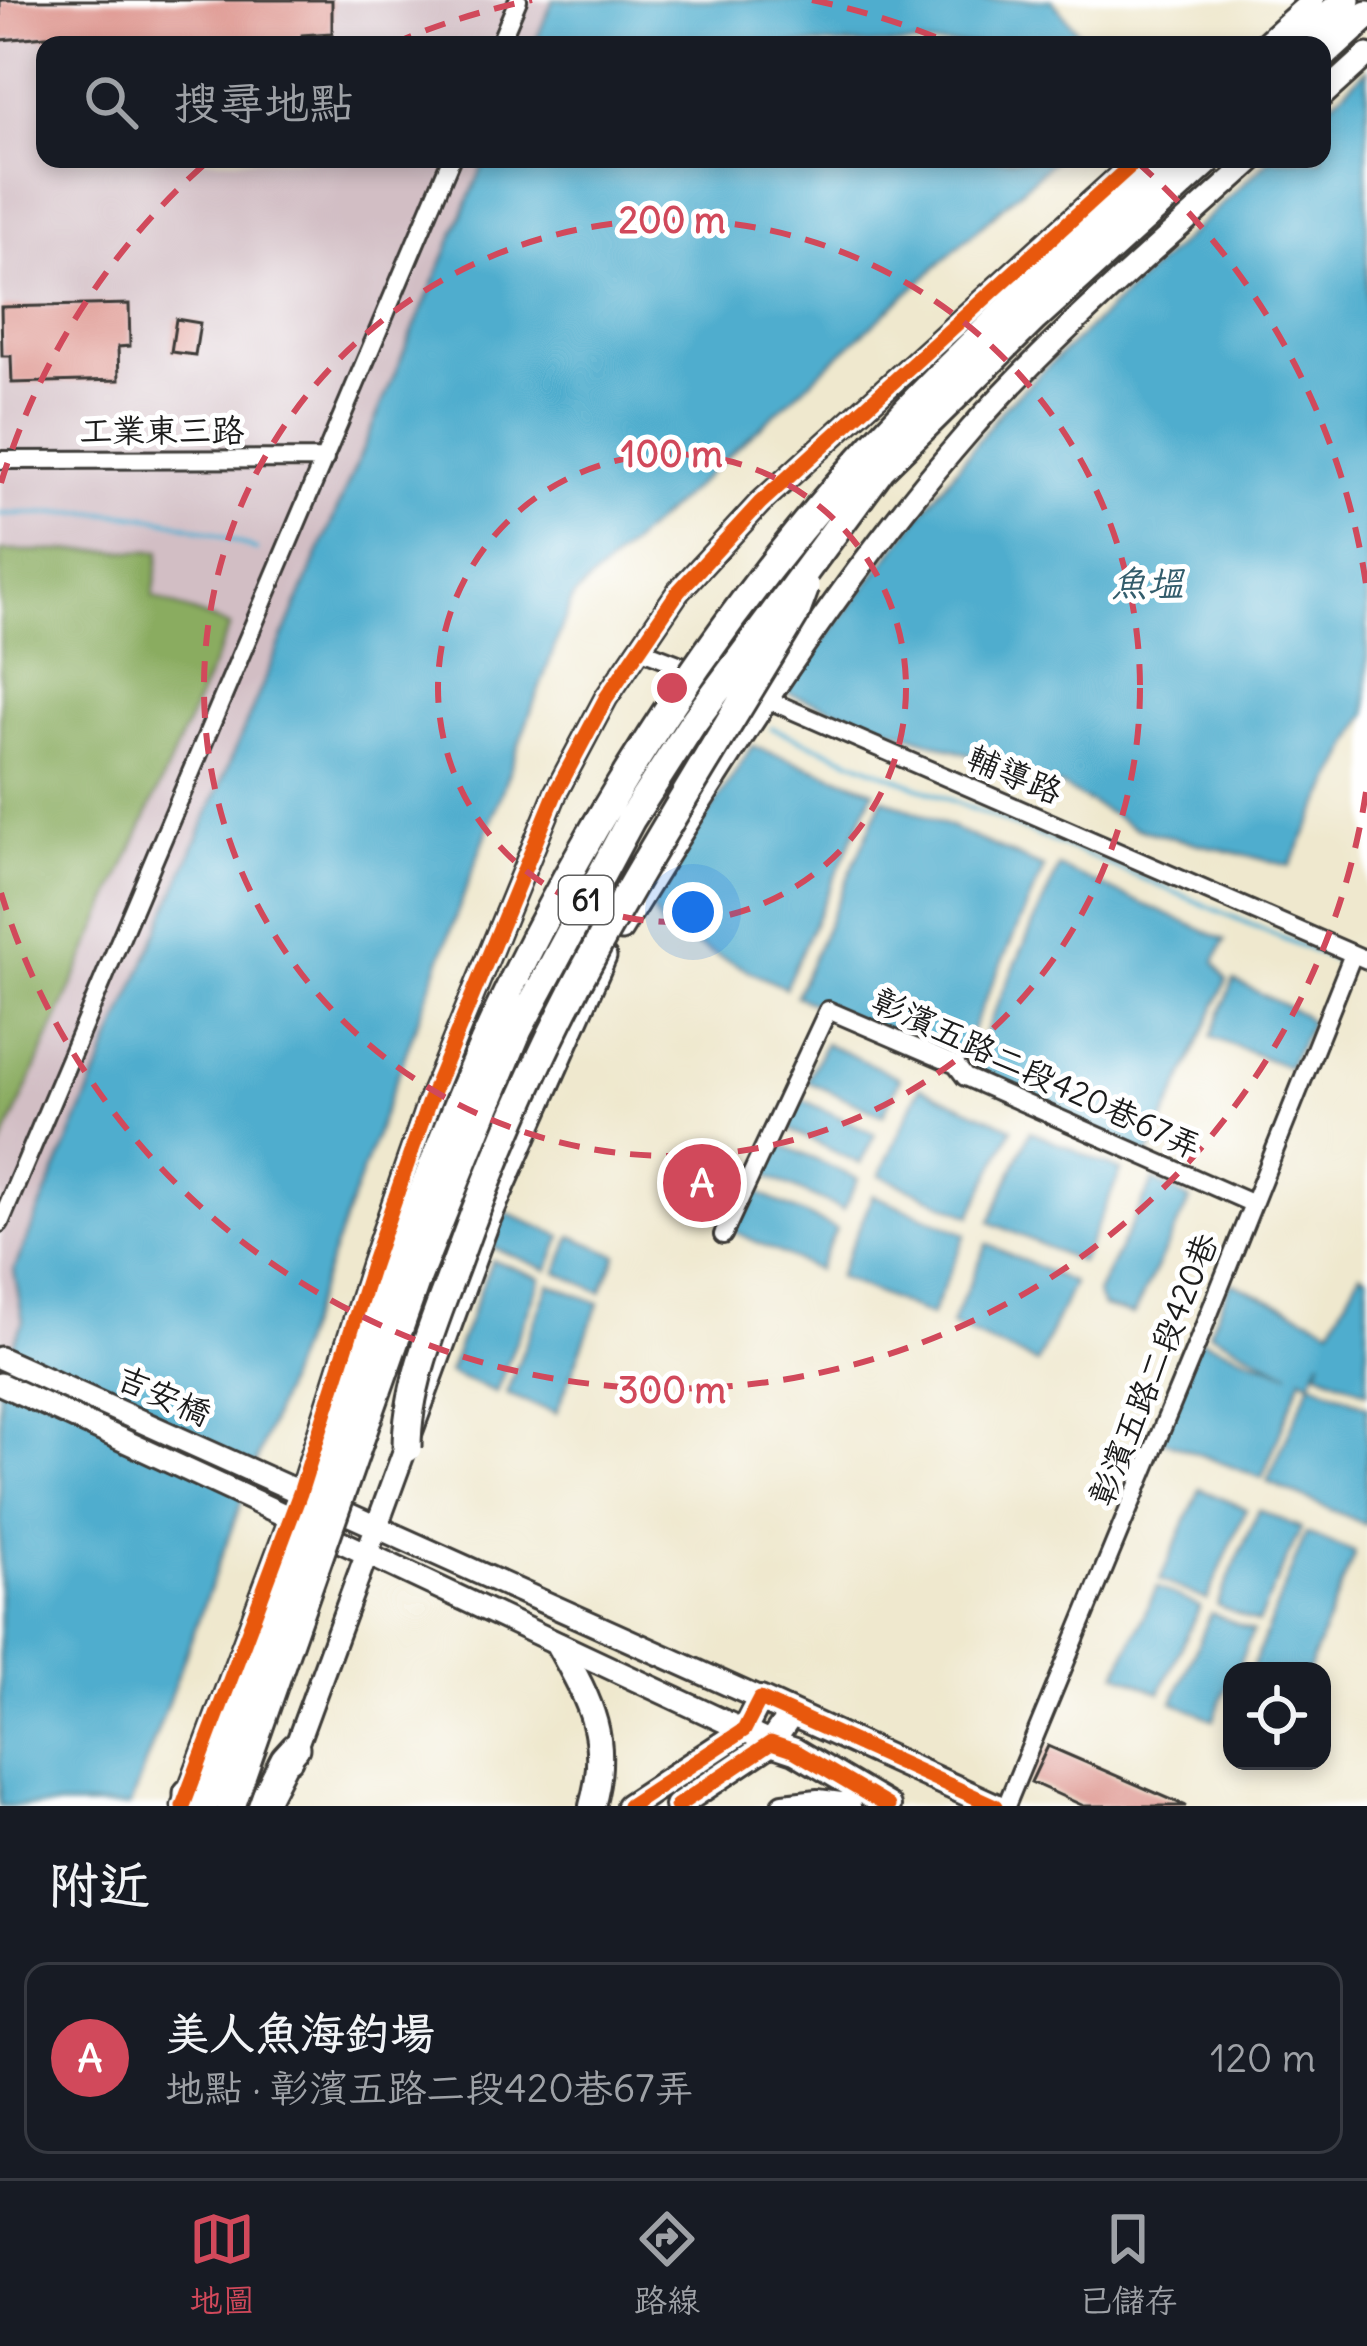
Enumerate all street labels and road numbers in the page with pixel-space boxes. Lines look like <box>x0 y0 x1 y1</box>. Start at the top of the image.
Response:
street label: 工業東三路 <box>80 409 245 451</box>
street label: 輔導路 <box>961 735 1069 813</box>
road number: 61 <box>559 876 613 924</box>
street label: 彰濱五路二段420巷67弄 <box>866 978 1208 1168</box>
street label: 彰濱五路二段420巷 <box>1079 1227 1227 1511</box>
street label: 吉安橋 <box>110 1356 218 1434</box>

